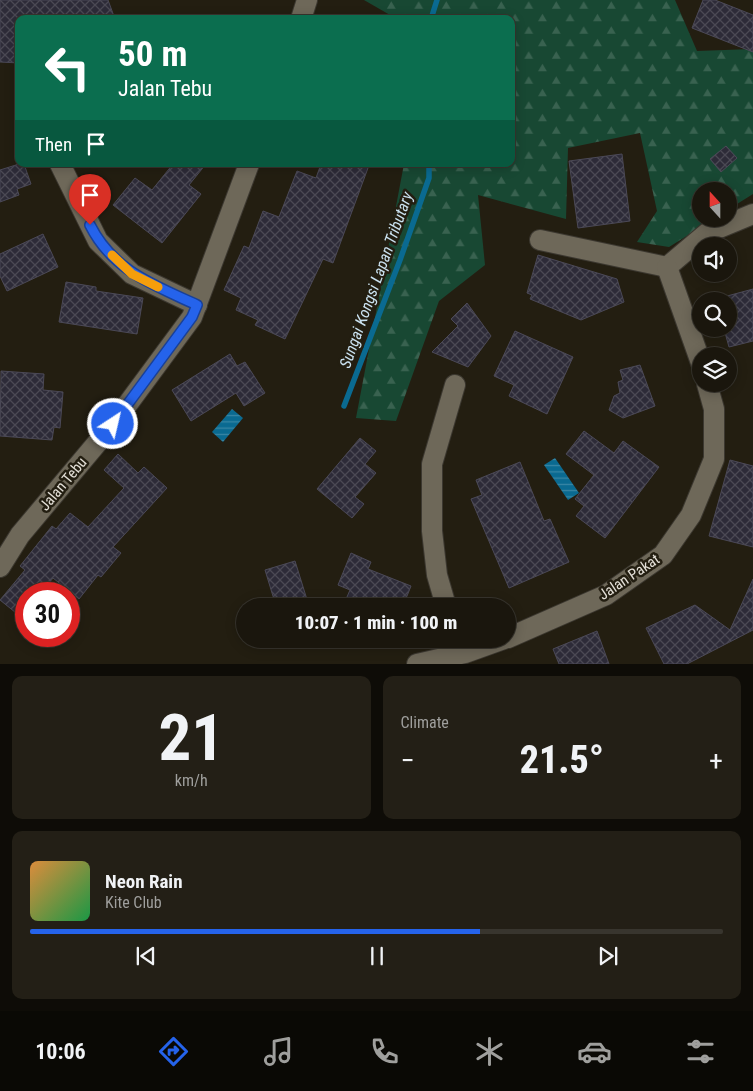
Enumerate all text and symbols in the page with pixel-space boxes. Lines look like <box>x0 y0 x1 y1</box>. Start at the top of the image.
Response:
text: 50 m <box>118 34 187 75</box>
icon: left <box>35 35 100 100</box>
text: Jalan Tebu <box>118 76 212 101</box>
icon: arrive <box>82 130 110 158</box>
text: Then <box>35 133 72 156</box>
pin <box>69 174 111 225</box>
icon: arrive <box>76 181 104 209</box>
north arrow <box>692 182 738 228</box>
map controls <box>692 182 737 392</box>
water label: Sungai Kongsi Lapan Tributary <box>335 189 417 371</box>
button: sound <box>692 237 737 282</box>
button: search <box>692 292 737 337</box>
button: layers <box>692 347 737 392</box>
position arrow <box>86 397 138 449</box>
street label: Jalan Tebu <box>35 454 91 514</box>
street label: Jalan Pakat <box>595 550 663 604</box>
speed limit sign: 30 <box>15 582 80 647</box>
text: 10:07 · 1 min · 100 m <box>295 611 457 634</box>
text: 21 <box>158 700 224 776</box>
text: Climate <box>401 713 449 732</box>
text: 21.5° <box>520 738 604 782</box>
text: − <box>401 744 415 777</box>
text: + <box>709 744 723 777</box>
text: km/h <box>175 771 208 790</box>
text: Neon Rain <box>105 870 183 893</box>
text: Kite Club <box>105 893 162 912</box>
icon: previous <box>132 942 160 970</box>
icon: pause <box>363 942 391 970</box>
icon: next <box>594 942 622 970</box>
icon: directions <box>156 1034 191 1069</box>
icon: music <box>261 1034 296 1069</box>
icon: phone <box>367 1034 402 1069</box>
icon: climate <box>472 1034 507 1069</box>
icon: car <box>577 1034 612 1069</box>
icon: filters <box>683 1034 718 1069</box>
text: 10:06 <box>35 1039 86 1064</box>

